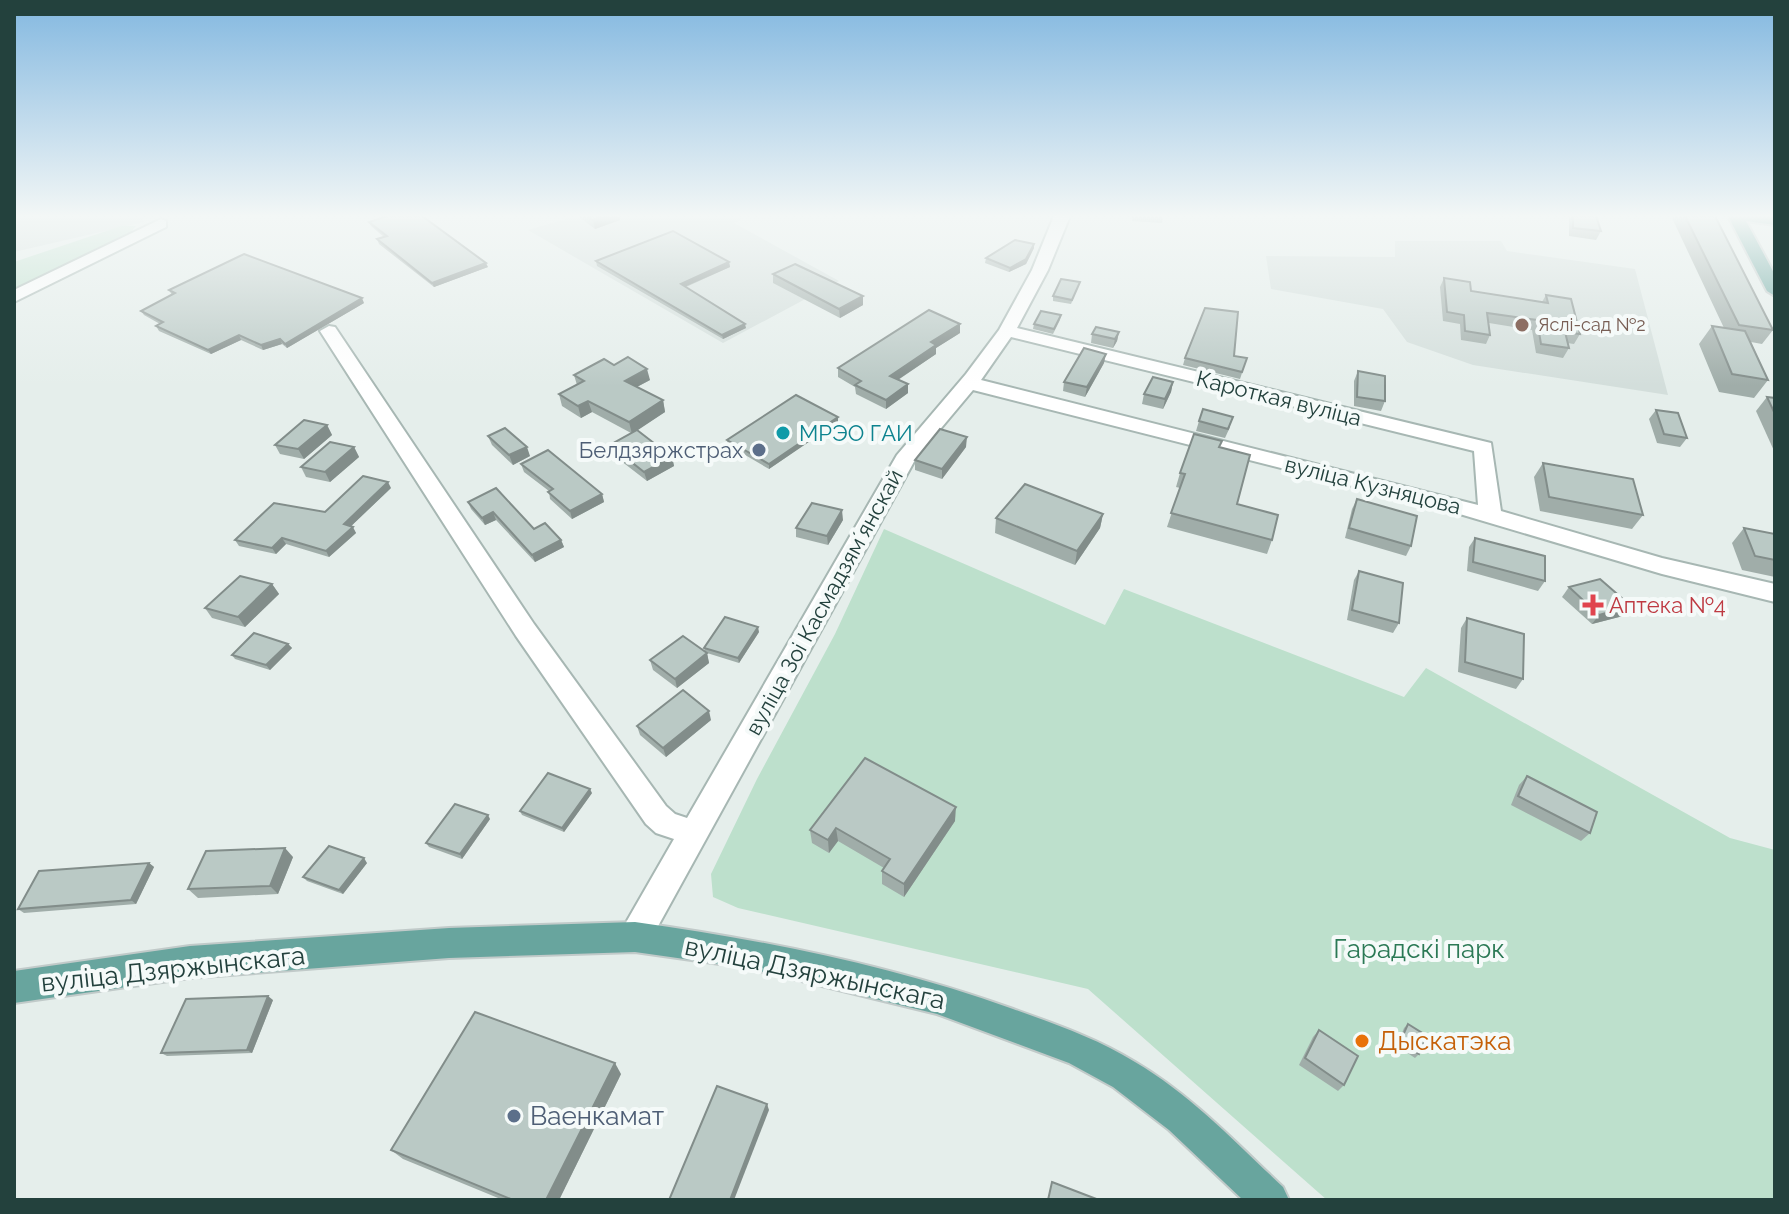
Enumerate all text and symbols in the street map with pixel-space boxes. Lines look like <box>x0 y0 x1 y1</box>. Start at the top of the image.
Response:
place label: Яслі-сад №2 <box>1538 314 1646 335</box>
marker: Яслі-сад №2 <box>1513 316 1531 334</box>
street label: Кароткая вуліца <box>1194 365 1364 431</box>
place label: МРЭО ГАИ <box>799 420 913 446</box>
marker: МРЭО ГАИ <box>774 424 792 442</box>
place label: Белдзяржстрах <box>579 437 743 463</box>
marker: Белдзяржстрах <box>750 441 768 459</box>
street label: вуліца Кузняцова <box>1282 451 1464 519</box>
street label: вуліца Зоі Касмадзямʼянскай <box>740 465 908 739</box>
place label: Аптека №4 <box>1609 592 1726 618</box>
marker: Аптека №4 <box>1584 596 1602 614</box>
street label: вуліца Дзяржынскага <box>682 931 948 1015</box>
park label: Гарадскі парк <box>1333 934 1505 964</box>
street label: вуліца Дзяржынскага <box>40 940 306 998</box>
place label: Дыскатэка <box>1378 1026 1511 1056</box>
marker: Дыскатэка <box>1353 1032 1371 1050</box>
place label: Ваенкамат <box>530 1101 664 1131</box>
marker: Ваенкамат <box>505 1107 523 1125</box>

